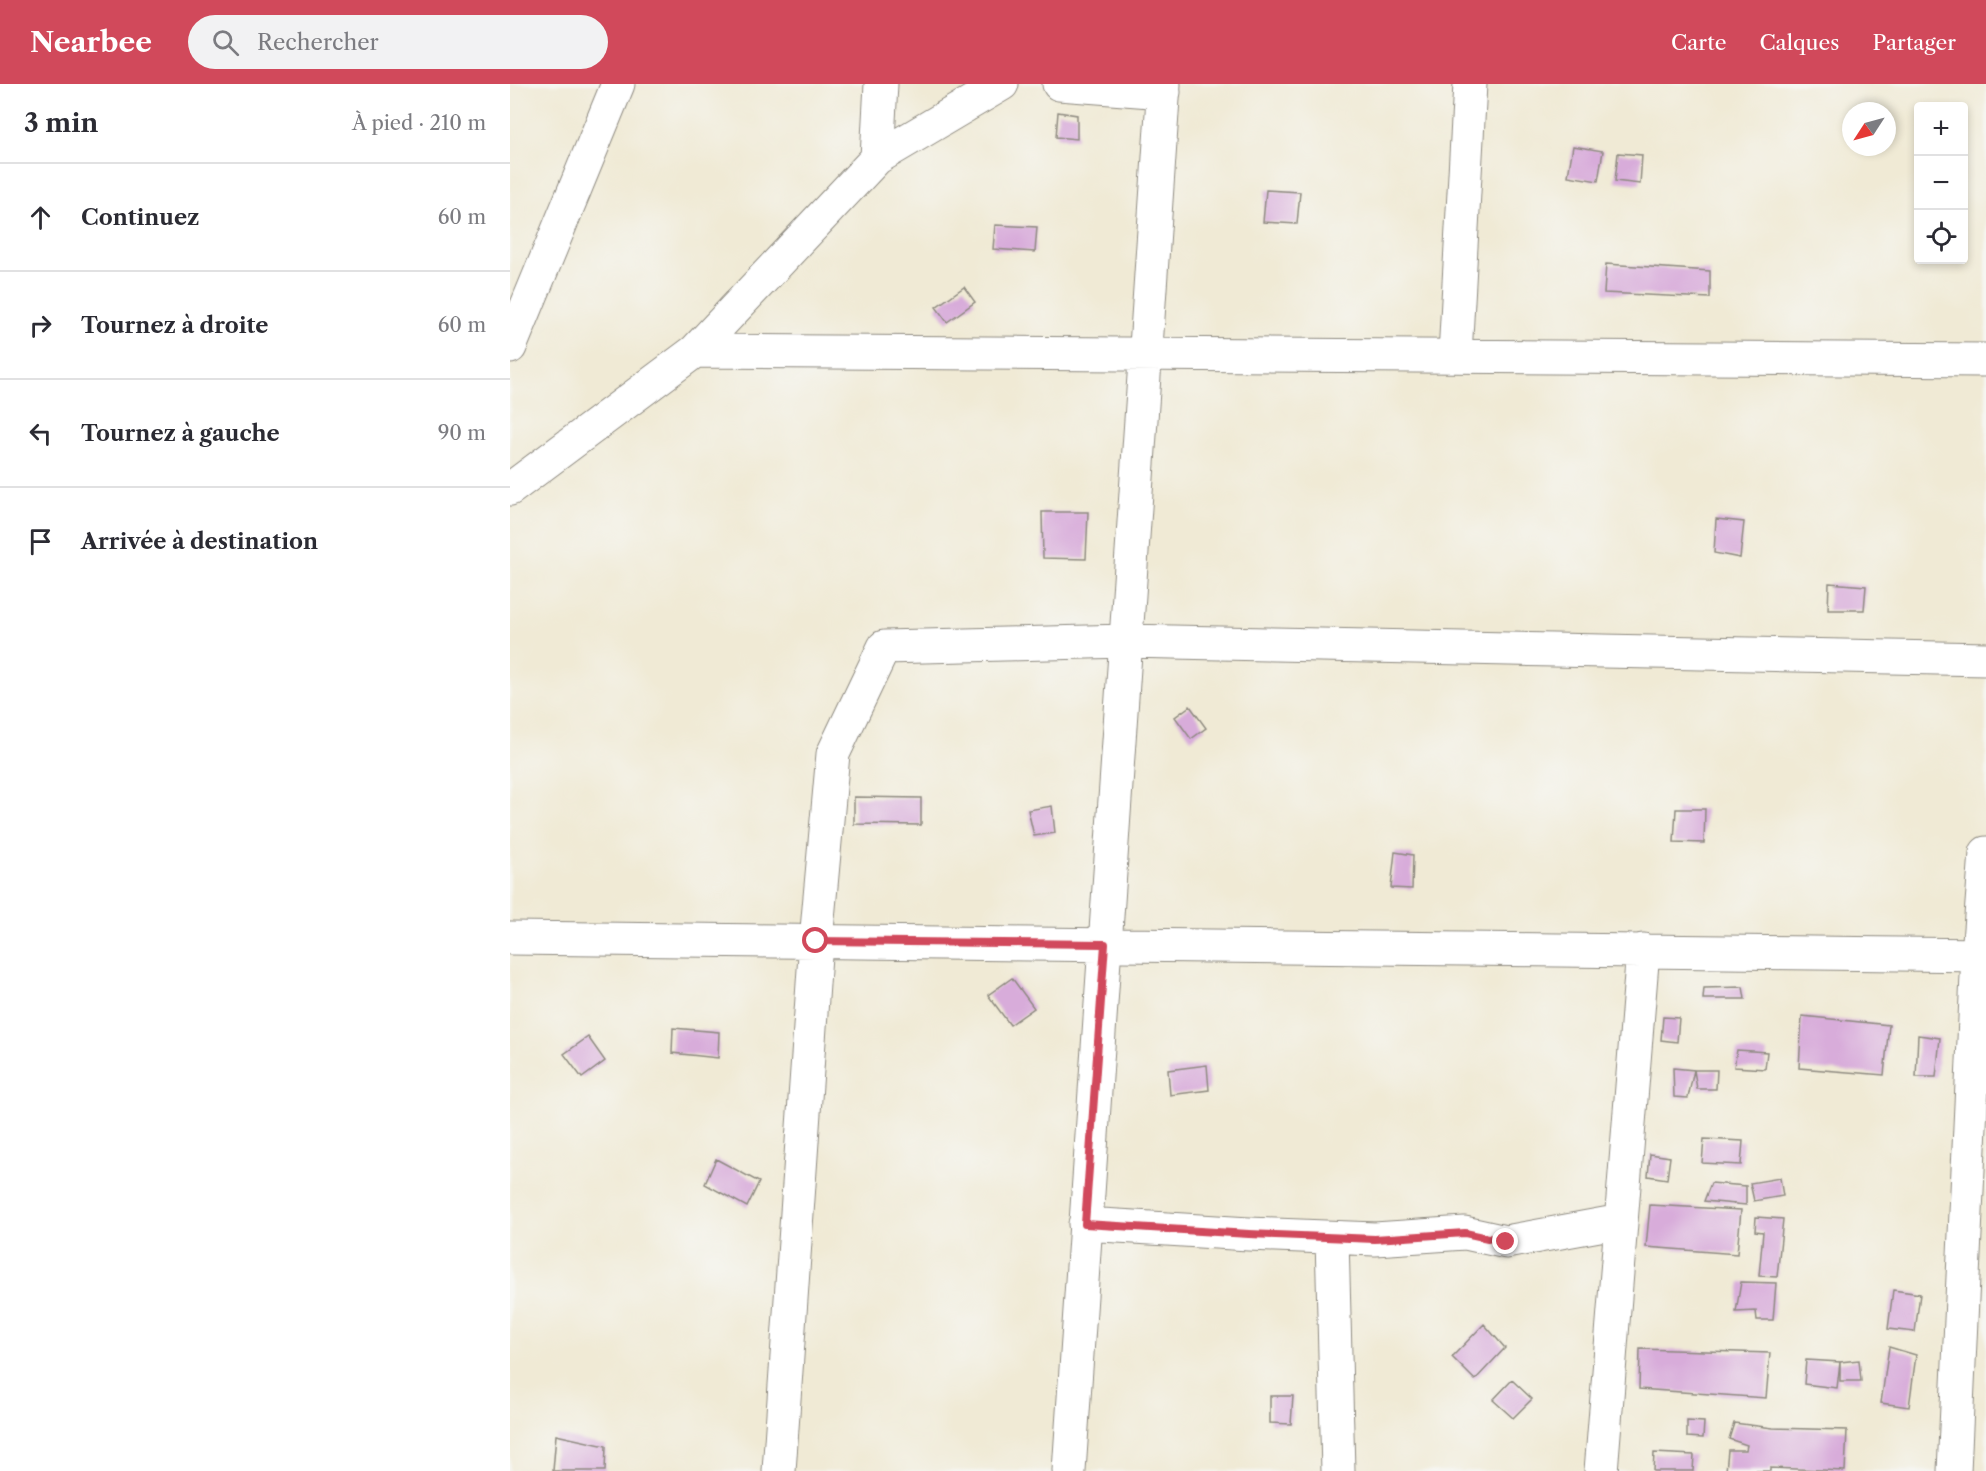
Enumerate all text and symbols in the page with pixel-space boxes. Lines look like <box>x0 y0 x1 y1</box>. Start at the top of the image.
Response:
search box <box>188 15 608 69</box>
text: Nearbee <box>30 25 152 59</box>
icon: search <box>209 26 242 59</box>
text: Rechercher <box>257 29 379 56</box>
text: Carte <box>1671 30 1726 55</box>
text: Calques <box>1759 30 1839 55</box>
text: Partager <box>1872 30 1956 55</box>
north arrow <box>1842 102 1896 156</box>
map controls <box>1914 102 1968 264</box>
button: + <box>1914 102 1968 156</box>
text: 3 min <box>24 107 98 139</box>
text: À pied · 210 m <box>352 111 486 135</box>
button: − <box>1914 156 1968 210</box>
icon: ahead <box>24 201 57 234</box>
text: Continuez <box>81 204 200 231</box>
text: 60 m <box>438 205 486 229</box>
button: locate <box>1914 210 1968 264</box>
icon: right <box>24 309 57 342</box>
text: Tournez à droite <box>81 312 268 339</box>
text: 60 m <box>438 313 486 337</box>
icon: left <box>24 417 57 450</box>
text: Tournez à gauche <box>81 420 280 447</box>
text: 90 m <box>438 421 486 445</box>
icon: arrive <box>24 525 57 558</box>
text: Arrivée à destination <box>81 528 318 555</box>
route start <box>802 927 828 953</box>
route end <box>1492 1228 1518 1254</box>

